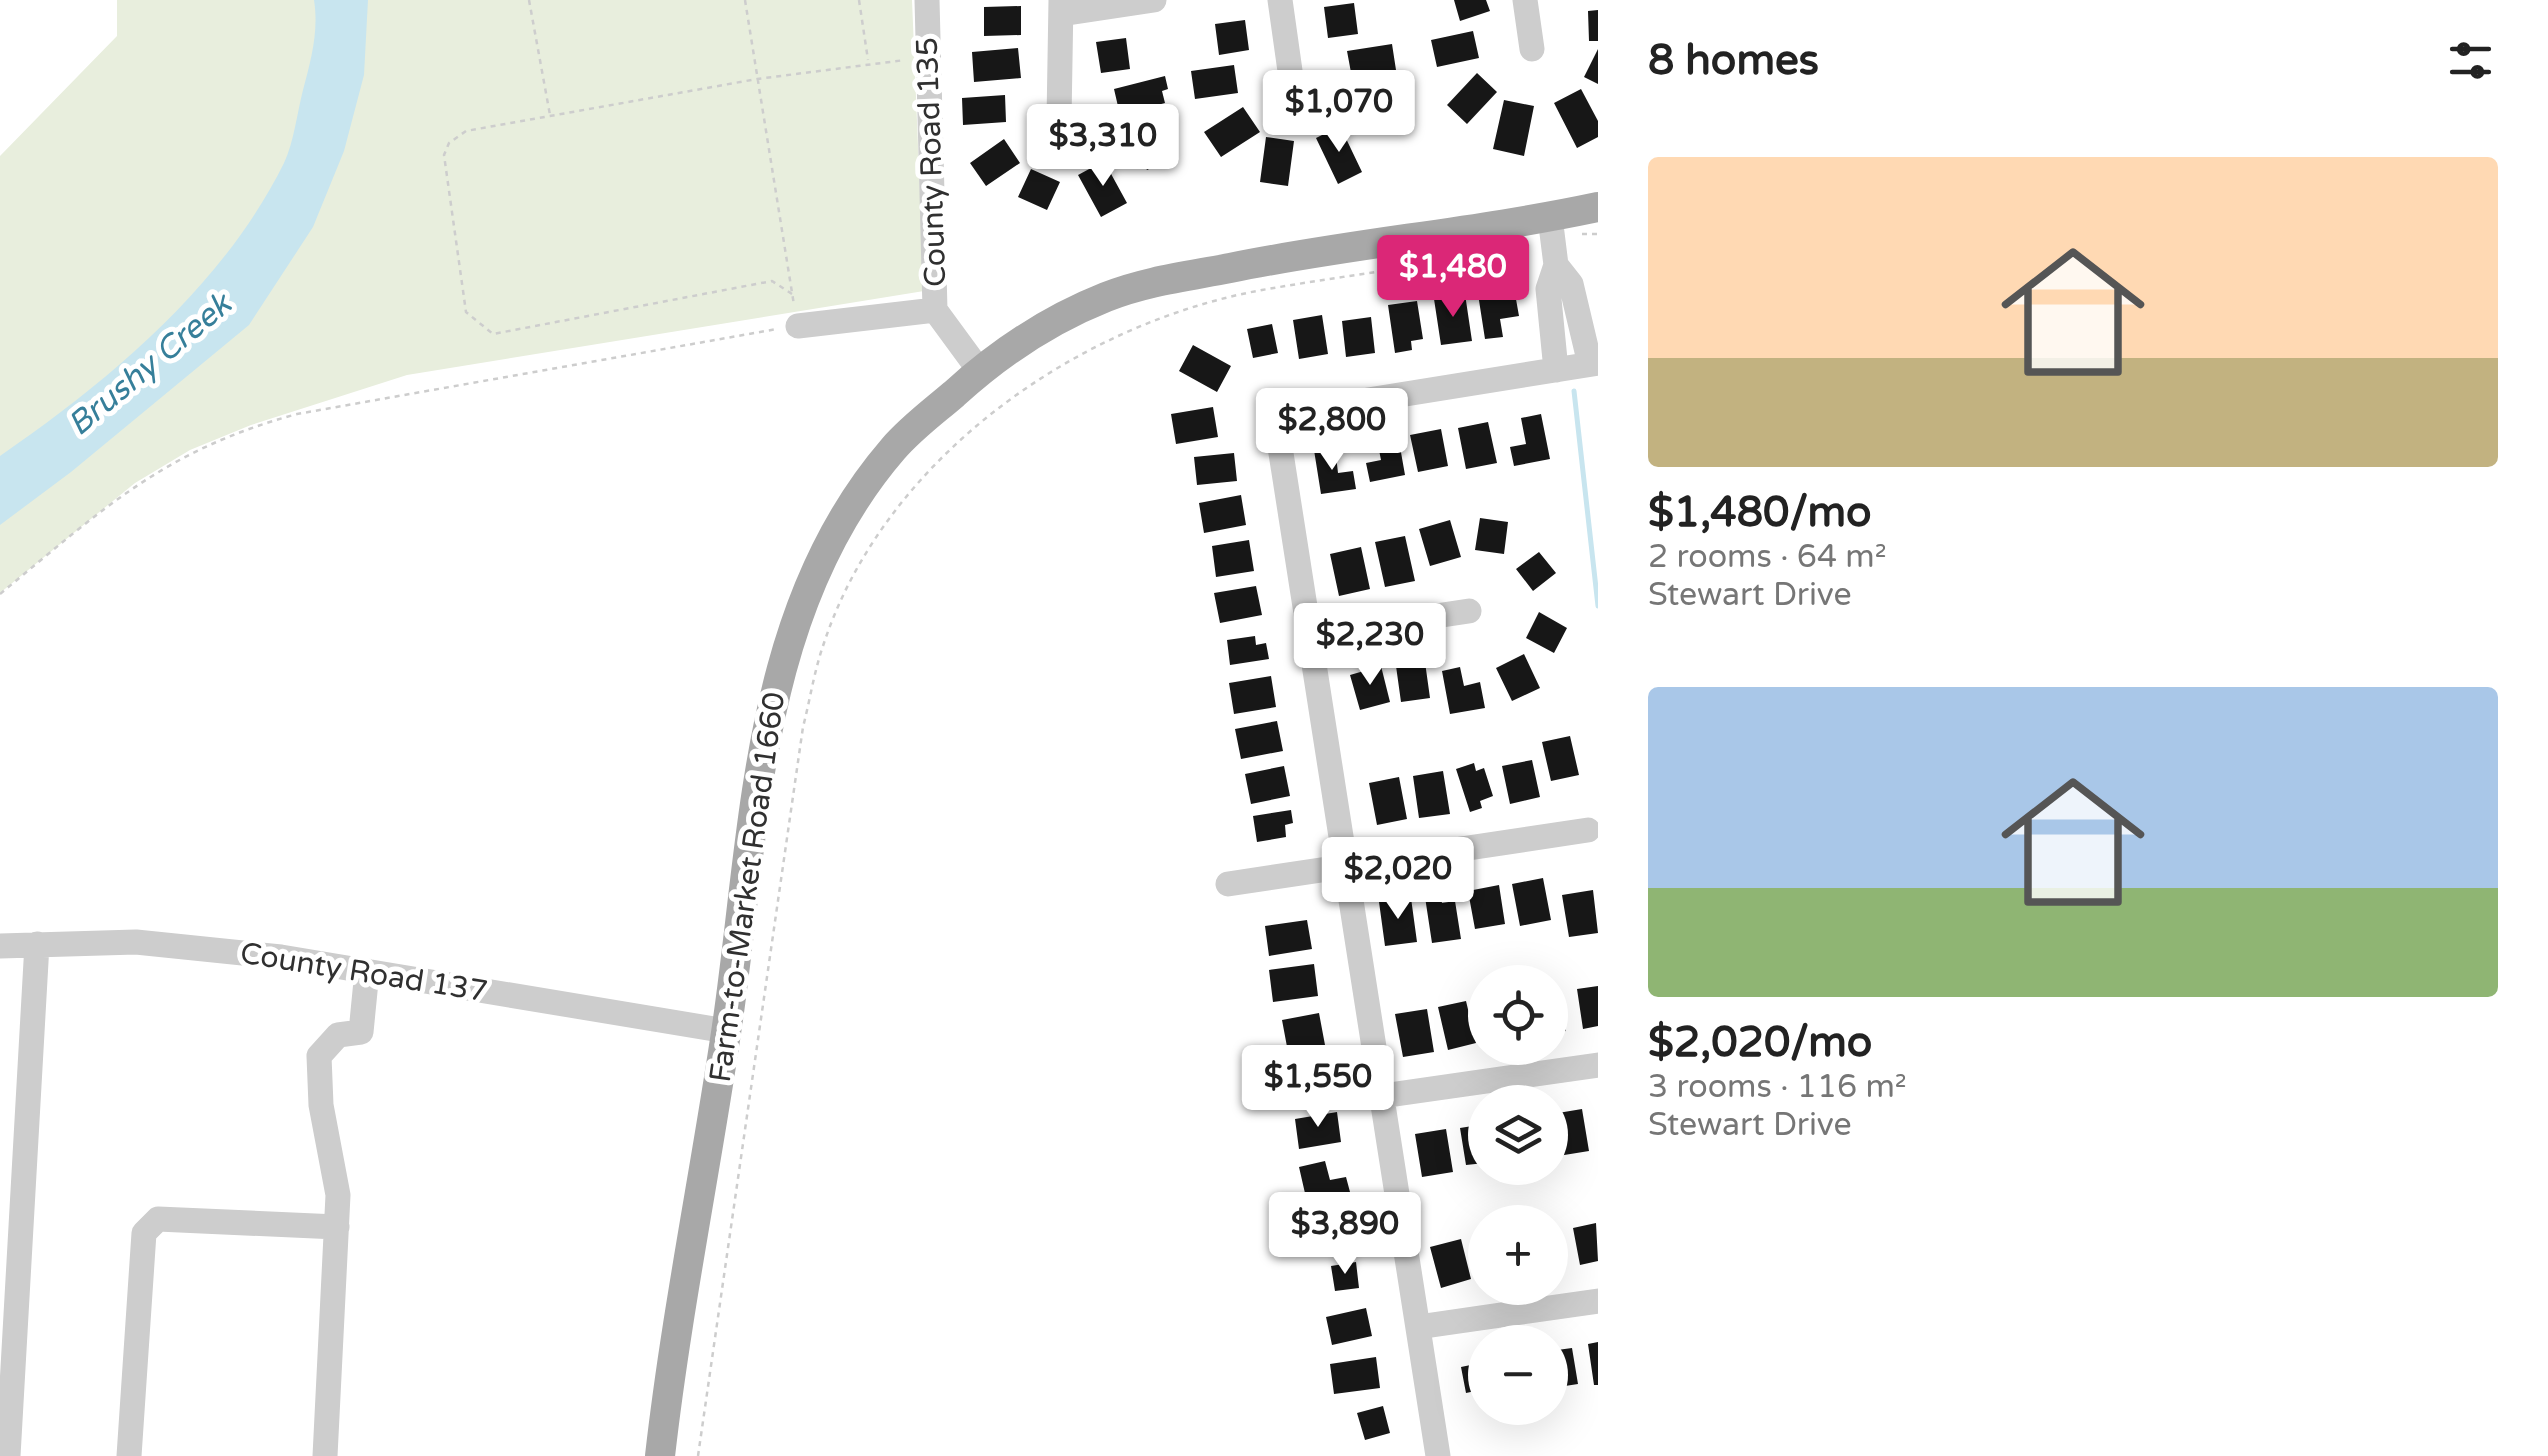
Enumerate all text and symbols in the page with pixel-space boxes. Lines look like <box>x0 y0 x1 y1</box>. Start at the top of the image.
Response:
icon: filters <box>2443 33 2498 88</box>
text: 8 homes <box>1648 35 1819 86</box>
street label: County Road 135 <box>909 37 954 287</box>
pin: $1,070 <box>1258 70 1420 155</box>
text: $1,070 <box>1285 83 1393 121</box>
pin: $3,310 <box>1022 104 1184 189</box>
text: $3,310 <box>1049 117 1157 155</box>
icon: home <box>1983 222 2163 402</box>
pin: $1,480 <box>1372 235 1534 320</box>
text: $1,480 <box>1399 248 1507 286</box>
water label: Brushy Creek <box>60 284 241 444</box>
pin: $2,800 <box>1251 388 1413 473</box>
text: $2,800 <box>1278 401 1386 439</box>
text: $1,480/mo <box>1648 487 1872 538</box>
text: 2 rooms · 64 m² <box>1648 538 1887 576</box>
text: Stewart Drive <box>1648 576 1852 614</box>
pin: $2,230 <box>1289 603 1451 688</box>
text: $2,230 <box>1316 616 1424 654</box>
street label: Farm-to-Market Road 1660 <box>702 690 793 1085</box>
icon: home <box>1983 752 2163 932</box>
pin: $2,020 <box>1317 837 1479 922</box>
text: $2,020 <box>1344 850 1452 888</box>
street label: County Road 137 <box>238 935 490 1010</box>
map controls <box>1468 965 1568 1425</box>
button: locate <box>1468 965 1568 1065</box>
text: $2,020/mo <box>1648 1017 1872 1068</box>
pin: $1,550 <box>1237 1045 1399 1130</box>
text: $1,550 <box>1264 1058 1372 1096</box>
text: 3 rooms · 116 m² <box>1648 1068 1907 1106</box>
button: layers <box>1468 1085 1568 1185</box>
text: Stewart Drive <box>1648 1106 1852 1144</box>
pin: $3,890 <box>1264 1192 1426 1277</box>
text: $3,890 <box>1291 1205 1399 1243</box>
button: + <box>1468 1205 1568 1305</box>
button: − <box>1468 1325 1568 1425</box>

